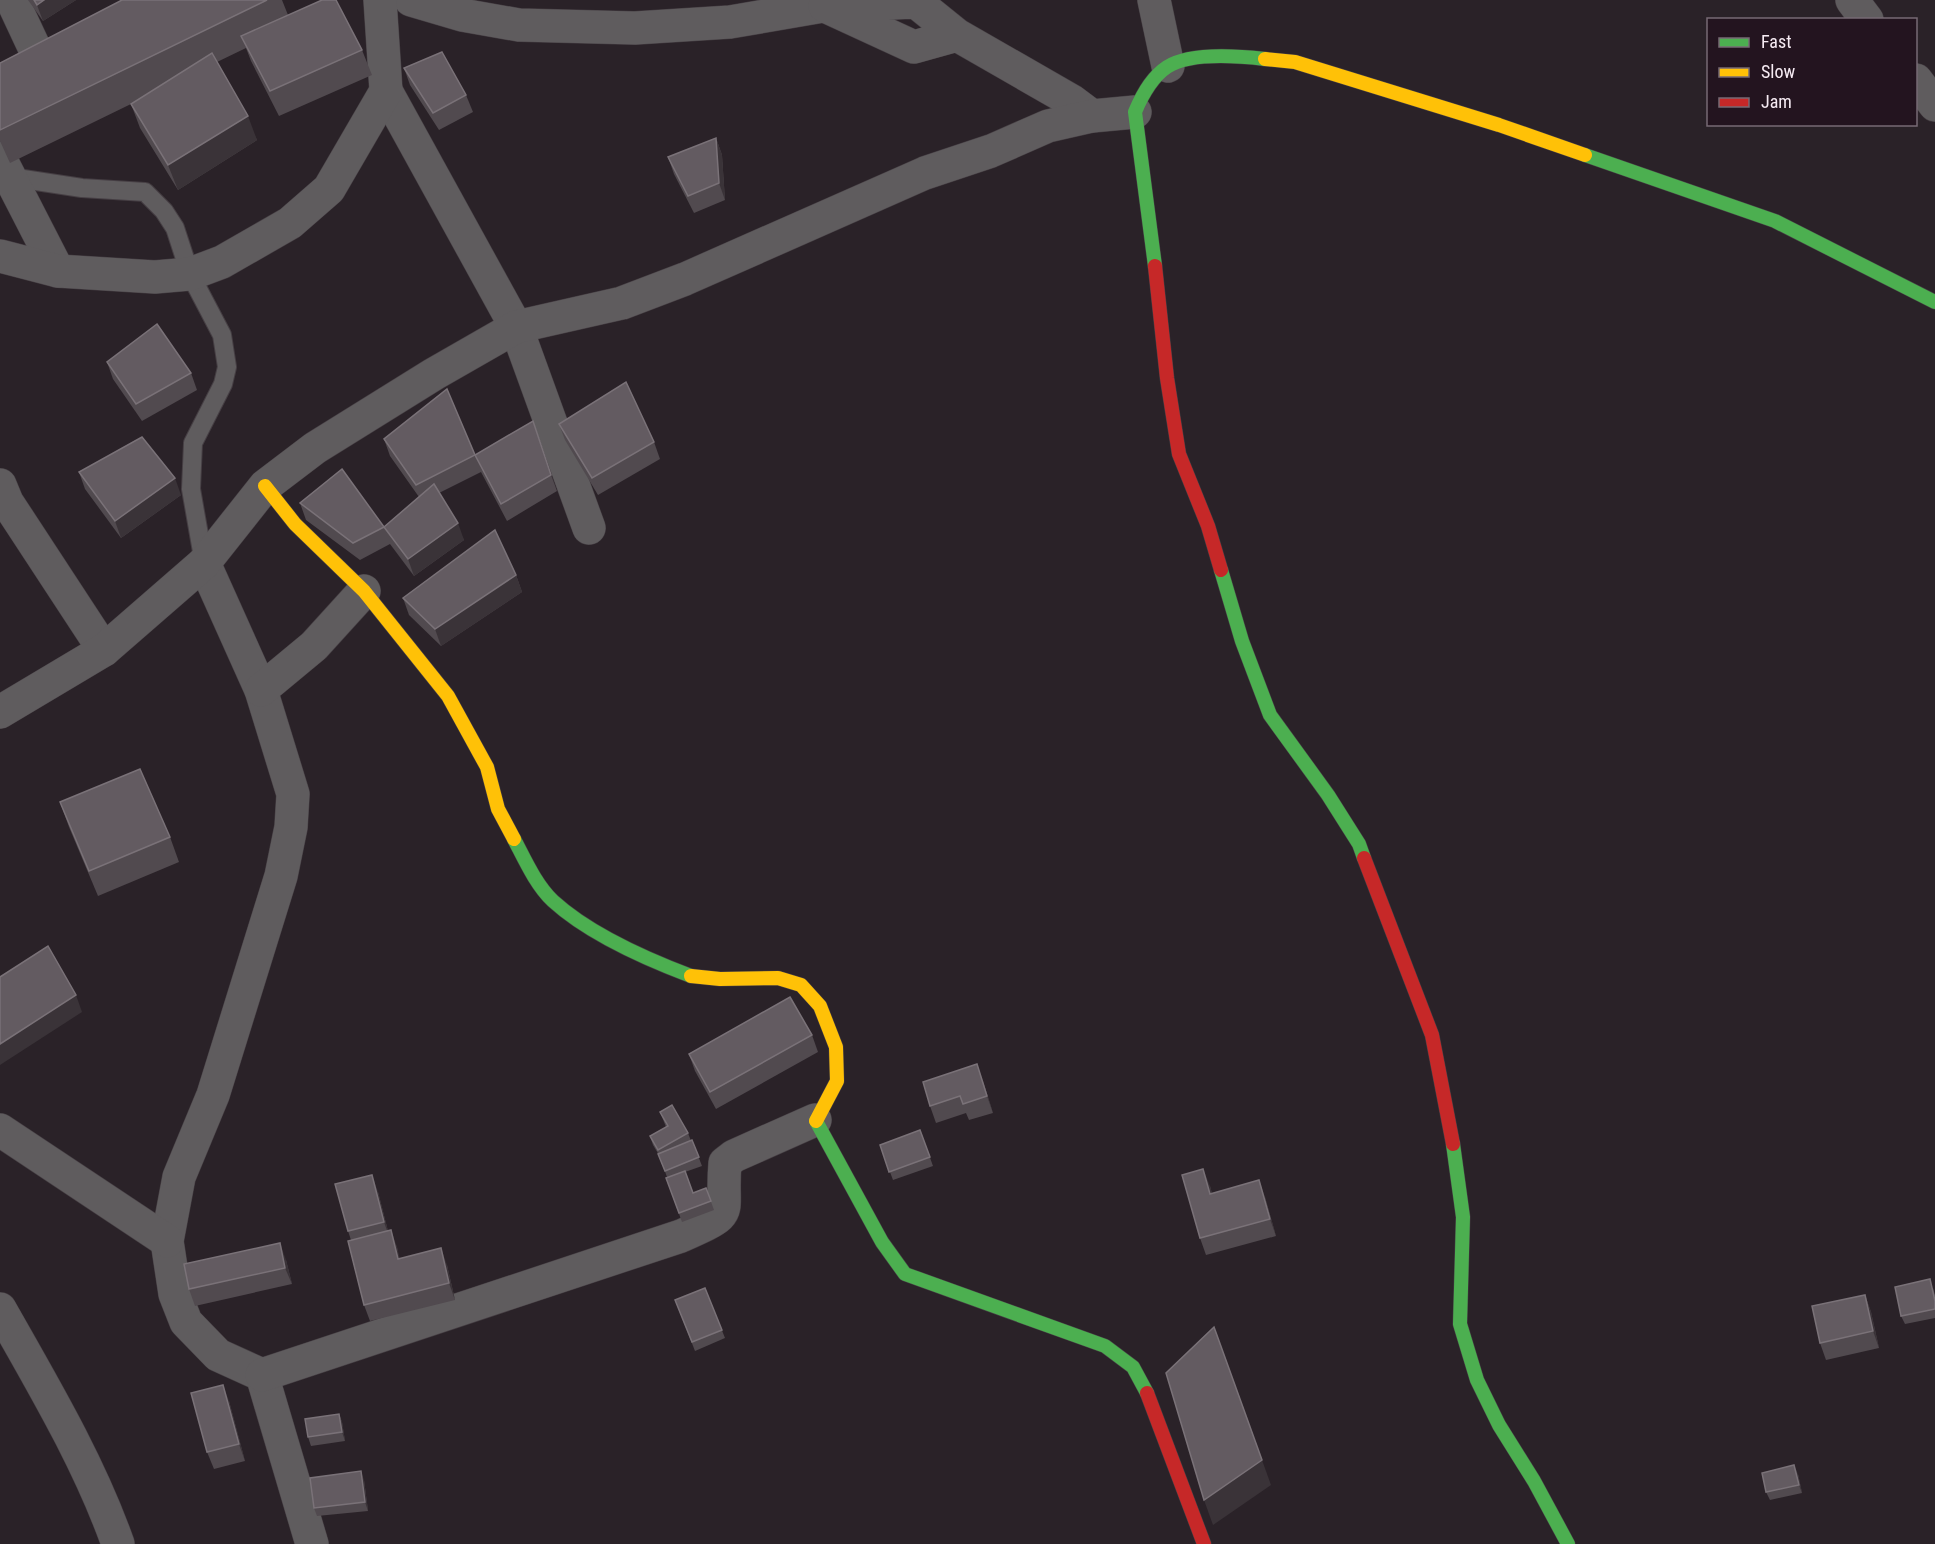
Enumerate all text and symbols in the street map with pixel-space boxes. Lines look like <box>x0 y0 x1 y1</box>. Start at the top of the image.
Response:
legend <box>1707 18 1917 126</box>
text: Fast <box>1761 31 1792 52</box>
text: Slow <box>1761 61 1796 82</box>
text: Jam <box>1761 91 1792 112</box>

